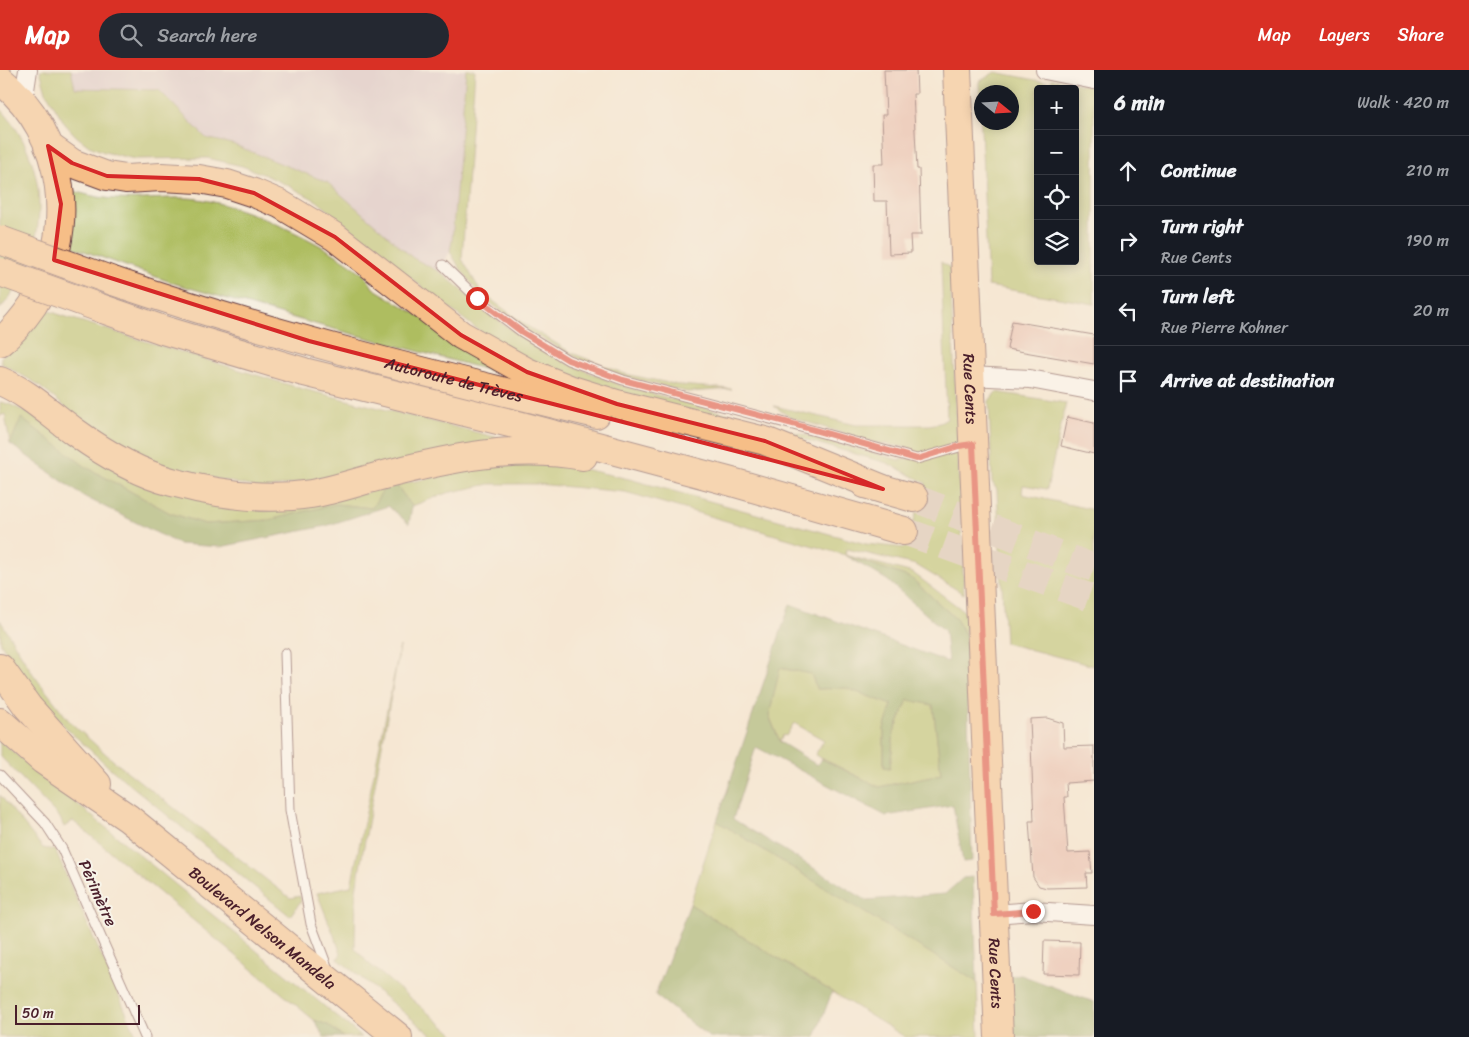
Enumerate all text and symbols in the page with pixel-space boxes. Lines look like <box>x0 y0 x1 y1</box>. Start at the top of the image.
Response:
search box <box>99 13 449 58</box>
text: Map <box>25 14 69 56</box>
text: Search here <box>157 19 257 52</box>
text: Map <box>1258 19 1291 51</box>
text: Layers <box>1319 19 1370 51</box>
text: Share <box>1398 19 1444 51</box>
icon: search <box>117 21 145 49</box>
text: 6 min <box>1114 84 1165 122</box>
north arrow <box>974 85 1019 130</box>
map controls <box>1034 85 1079 265</box>
button: + <box>1034 85 1079 130</box>
text: Walk · 420 m <box>1357 88 1449 117</box>
button: − <box>1034 130 1079 175</box>
text: Continue <box>1161 154 1237 187</box>
text: 210 m <box>1406 156 1449 185</box>
icon: ahead <box>1114 157 1142 185</box>
button: locate <box>1034 175 1079 220</box>
text: Turn right <box>1161 210 1243 243</box>
button: layers <box>1034 220 1079 265</box>
text: 190 m <box>1406 226 1449 255</box>
icon: right <box>1114 227 1142 255</box>
text: Rue Cents <box>1161 243 1232 272</box>
text: Turn left <box>1161 280 1234 313</box>
route start <box>466 287 489 310</box>
text: 20 m <box>1413 296 1449 325</box>
icon: left <box>1114 297 1142 325</box>
text: Rue Pierre Kohner <box>1161 313 1288 342</box>
street label: Autoroute de Trèves <box>381 347 527 411</box>
street label: Rue Cents <box>955 353 987 425</box>
text: Arrive at destination <box>1161 364 1334 397</box>
icon: arrive <box>1114 367 1142 395</box>
street label: Périmètre <box>70 855 126 931</box>
street label: Boulevard Nelson Mandela <box>182 858 343 997</box>
route end <box>1022 900 1045 923</box>
street label: Rue Cents <box>980 937 1012 1009</box>
text: 50 m <box>22 1001 54 1026</box>
scale bar <box>15 1002 140 1025</box>

